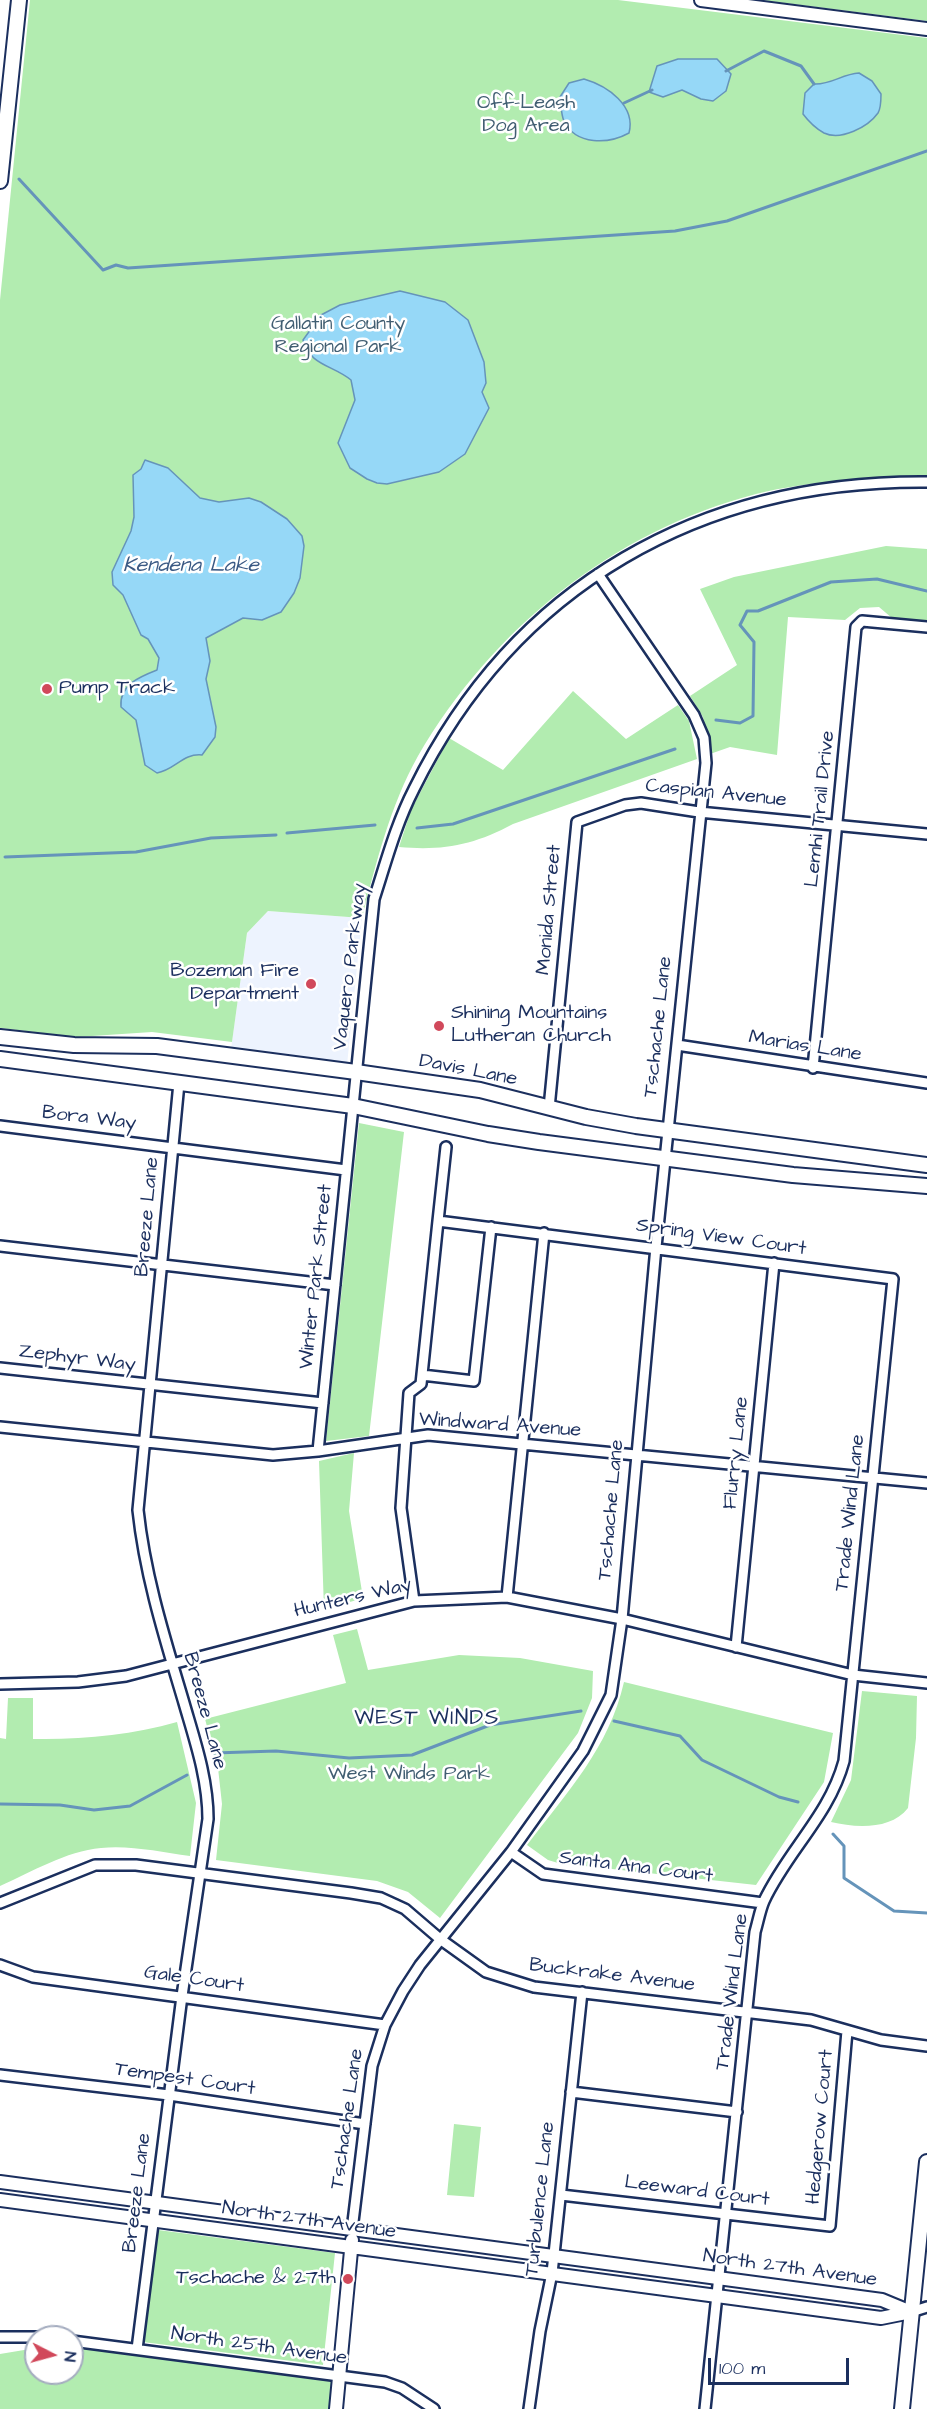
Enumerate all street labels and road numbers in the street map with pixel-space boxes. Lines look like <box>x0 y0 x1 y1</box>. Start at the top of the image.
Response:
street label: Lemhi Trail Drive <box>801 730 841 888</box>
street label: Caspian Avenue <box>644 775 788 813</box>
street label: Monida Street <box>532 844 568 976</box>
street label: Vaquero Parkway <box>329 882 373 1052</box>
street label: Tschache Lane <box>640 955 678 1099</box>
street label: Marias Lane <box>747 1026 863 1068</box>
street label: Davis Lane <box>417 1050 519 1092</box>
street label: Bora Way <box>41 1101 137 1137</box>
street label: Breeze Lane <box>131 1156 165 1278</box>
street label: Winter Park Street <box>295 1183 339 1371</box>
street label: Spring View Court <box>634 1214 808 1262</box>
street label: Zephyr Way <box>17 1340 137 1378</box>
street label: Flurry Lane <box>719 1396 755 1510</box>
street label: Windward Avenue <box>418 1408 582 1444</box>
street label: Trade Wind Lane <box>831 1433 871 1593</box>
street label: Tschache Lane <box>594 1438 630 1582</box>
street label: Hunters Way <box>292 1574 414 1624</box>
street label: Breeze Lane <box>177 1650 231 1772</box>
street label: Santa Ana Court <box>558 1847 714 1889</box>
street label: Trade Wind Lane <box>711 1912 755 2072</box>
street label: Buckrake Avenue <box>528 1954 696 1998</box>
street label: Gale Court <box>142 1961 246 1999</box>
street label: Tschache Lane <box>326 2047 370 2191</box>
street label: Hedgerow Court <box>802 2049 840 2205</box>
street label: Tempest Court <box>113 2058 257 2102</box>
street label: Turbulence Lane <box>521 2121 561 2277</box>
street label: Breeze Lane <box>119 2132 157 2254</box>
street label: Leeward Court <box>623 2171 771 2213</box>
street label: North 27th Avenue <box>220 2197 398 2245</box>
street label: North 27th Avenue <box>701 2245 879 2293</box>
street label: North 25th Avenue <box>169 2323 349 2371</box>

